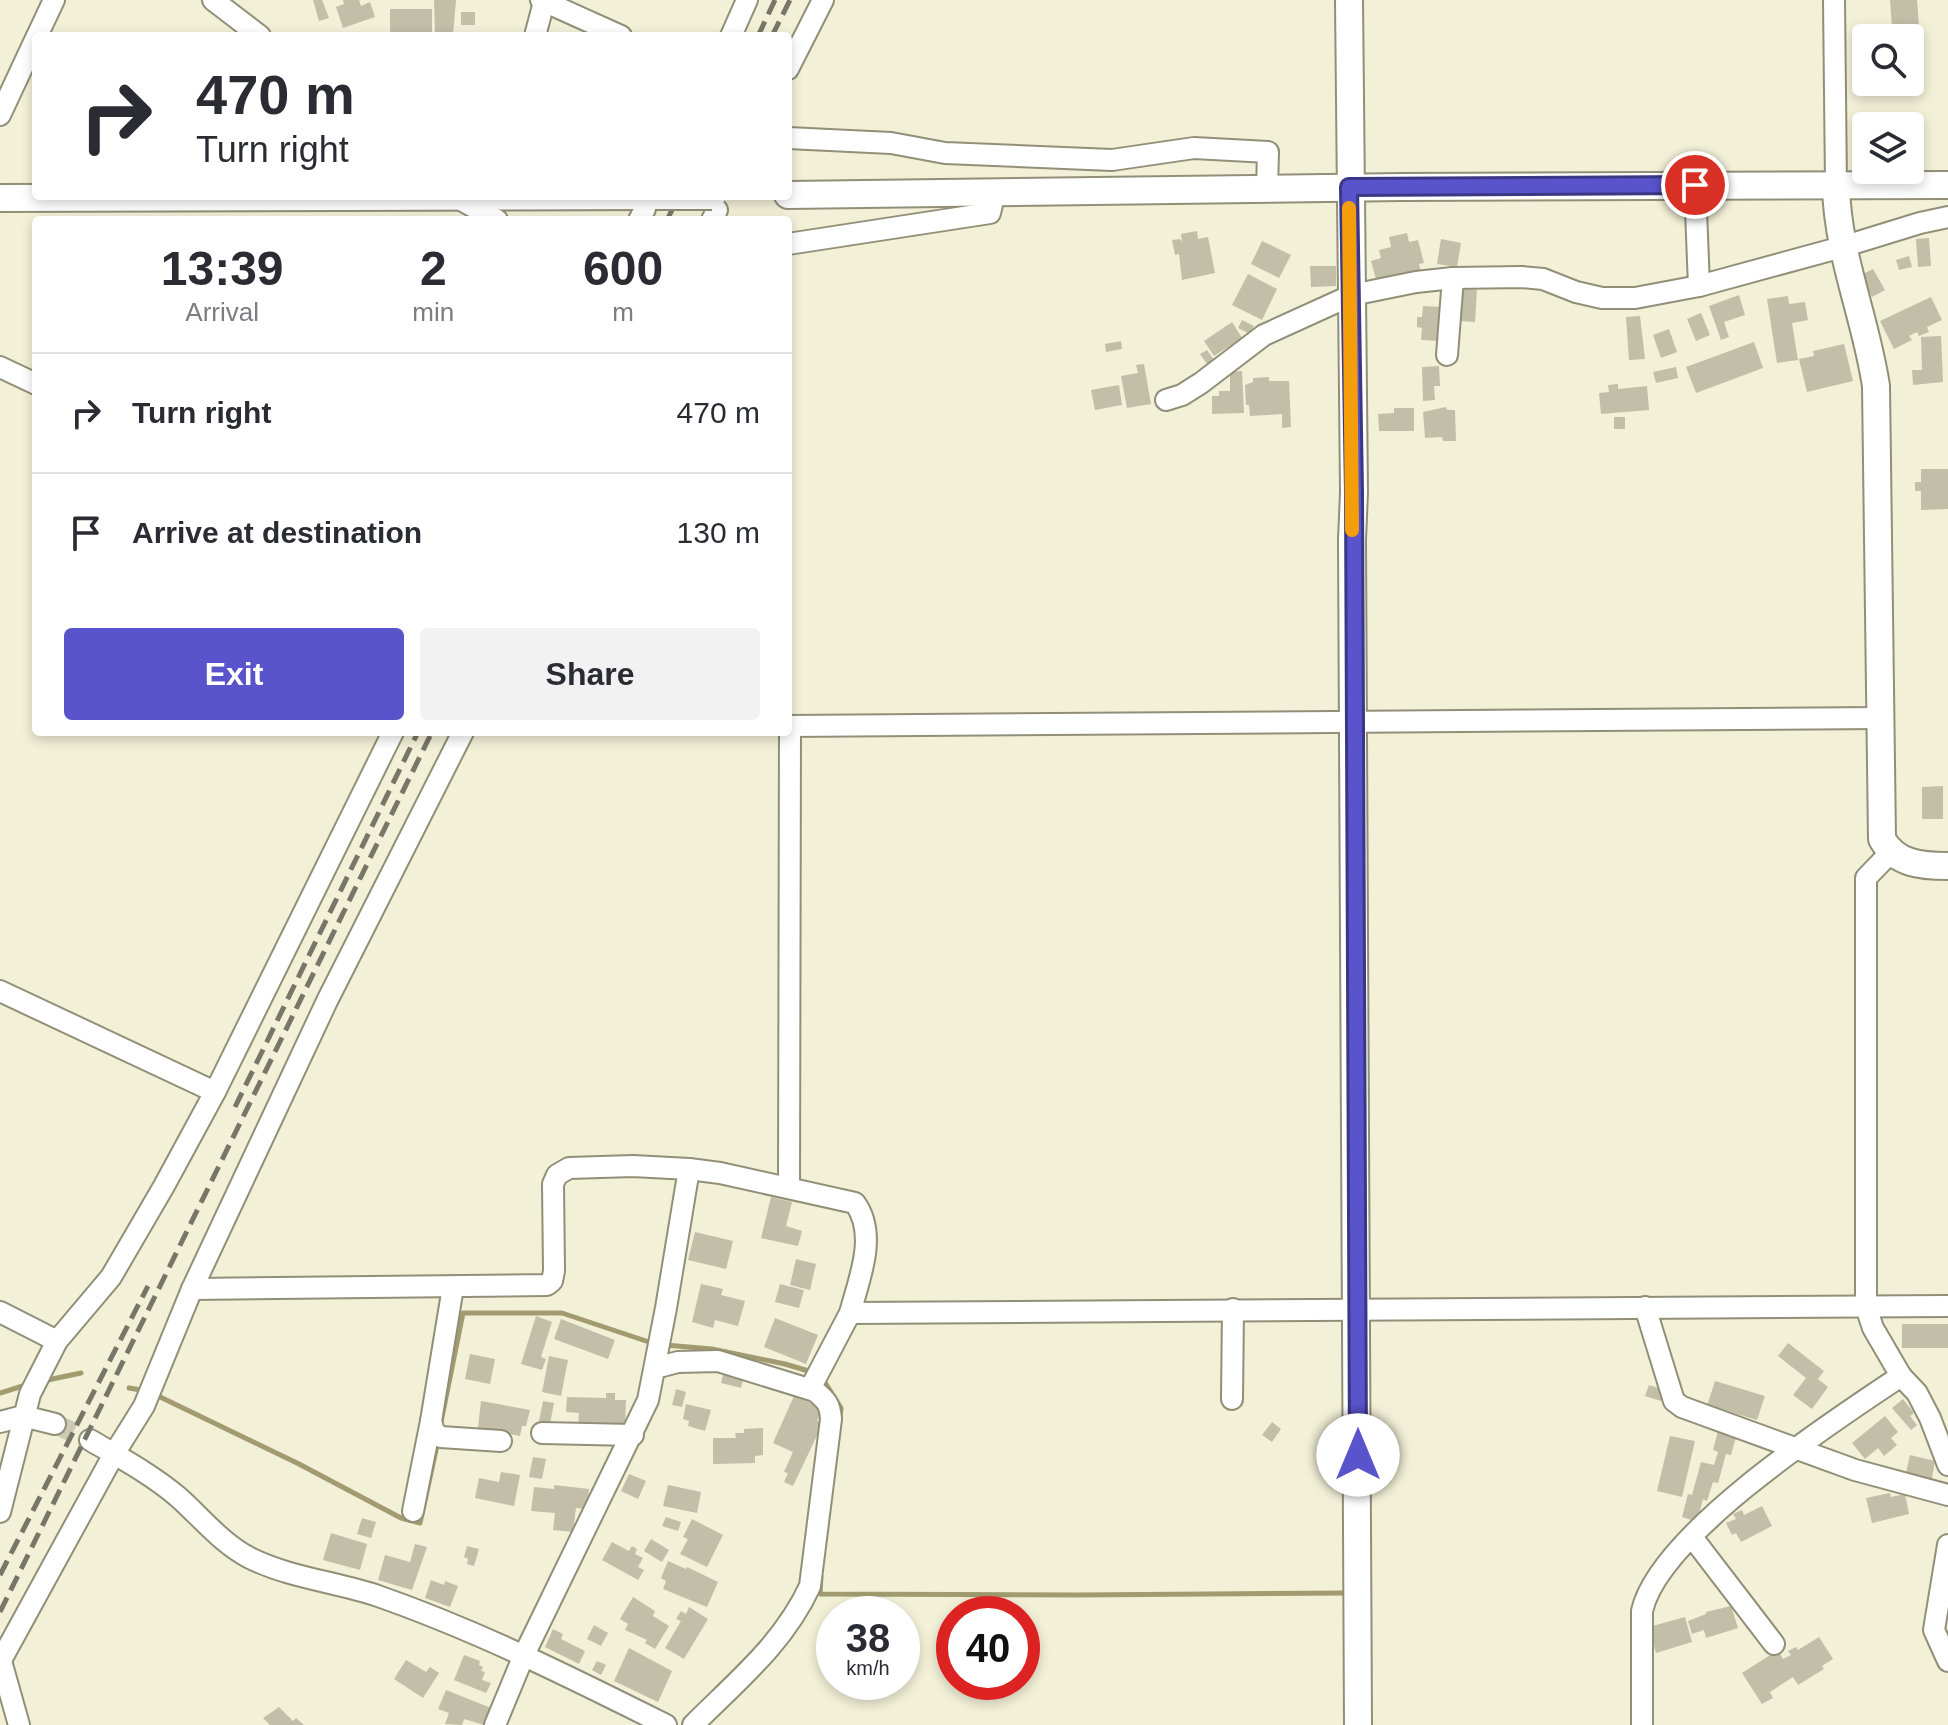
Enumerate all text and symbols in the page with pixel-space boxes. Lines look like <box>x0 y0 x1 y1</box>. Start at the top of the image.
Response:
map controls <box>1852 24 1924 184</box>
button: search <box>1852 24 1924 96</box>
text: 470 m <box>196 63 355 126</box>
icon: right <box>64 64 168 168</box>
button: layers <box>1852 112 1924 184</box>
text: Turn right <box>196 129 349 170</box>
pin <box>1661 151 1729 219</box>
icon: arrive <box>1673 163 1717 207</box>
text: 13:39 <box>161 242 284 295</box>
text: 2 <box>420 242 447 295</box>
text: 600 <box>583 242 663 295</box>
text: Arrival <box>185 297 259 327</box>
text: min <box>412 297 454 327</box>
text: m <box>612 297 634 327</box>
icon: right <box>64 391 108 435</box>
text: Turn right <box>132 396 271 429</box>
text: 470 m <box>677 396 760 429</box>
icon: arrive <box>64 511 108 555</box>
text: Arrive at destination <box>132 516 422 549</box>
text: 130 m <box>677 516 760 549</box>
button: Exit <box>64 628 404 720</box>
button: Share <box>420 628 760 720</box>
position arrow <box>1316 1413 1400 1497</box>
speed limit sign: 40 <box>936 1596 1040 1700</box>
text: 38 <box>846 1616 890 1660</box>
text: km/h <box>846 1657 890 1679</box>

